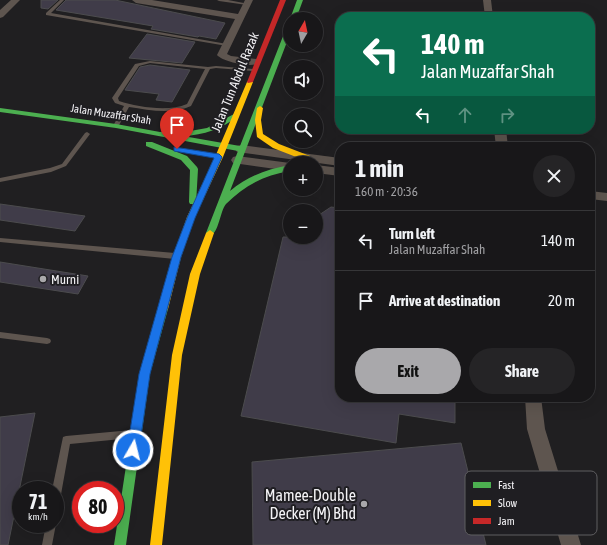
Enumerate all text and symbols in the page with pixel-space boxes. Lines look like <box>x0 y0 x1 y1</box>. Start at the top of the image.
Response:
north arrow <box>283 12 323 52</box>
map controls <box>283 12 323 244</box>
icon: left <box>355 28 407 80</box>
text: 140 m <box>421 28 484 60</box>
street label: Jalan Tun Abdul Razak <box>208 30 262 134</box>
button: sound <box>283 60 323 100</box>
text: Jalan Muzaffar Shah <box>421 61 554 82</box>
street label: Jalan Muzaffar Shah <box>70 102 152 126</box>
icon: left <box>412 104 434 126</box>
icon: ahead <box>454 104 476 126</box>
icon: right <box>496 104 518 126</box>
pin <box>160 108 194 149</box>
button: search <box>283 108 323 148</box>
icon: arrive <box>166 114 188 136</box>
text: 1 min <box>355 155 404 182</box>
button: close <box>533 155 575 197</box>
button: + <box>283 156 323 196</box>
text: 160 m · 20:36 <box>355 184 418 199</box>
button: − <box>283 204 323 244</box>
text: Turn left <box>389 225 435 242</box>
icon: left <box>355 230 377 252</box>
text: 140 m <box>541 232 575 249</box>
text: Jalan Muzaffar Shah <box>389 242 485 257</box>
place label: Murni <box>51 272 79 287</box>
marker: Murni <box>38 274 48 284</box>
icon: arrive <box>355 290 377 312</box>
text: Arrive at destination <box>389 292 500 309</box>
text: 20 m <box>548 292 575 309</box>
button: Exit <box>355 348 461 394</box>
button: Share <box>469 348 575 394</box>
position arrow <box>112 429 154 471</box>
legend <box>465 471 597 535</box>
text: Fast <box>498 479 514 491</box>
speed limit sign: 80 <box>72 481 124 533</box>
place label: Mamee-Double Decker (M) Bhd <box>265 486 356 523</box>
text: 71 <box>29 490 47 513</box>
text: Slow <box>498 497 517 509</box>
marker: Mamee-Double Decker (M) Bhd <box>359 499 369 509</box>
text: km/h <box>28 511 48 522</box>
text: Jam <box>498 515 515 527</box>

